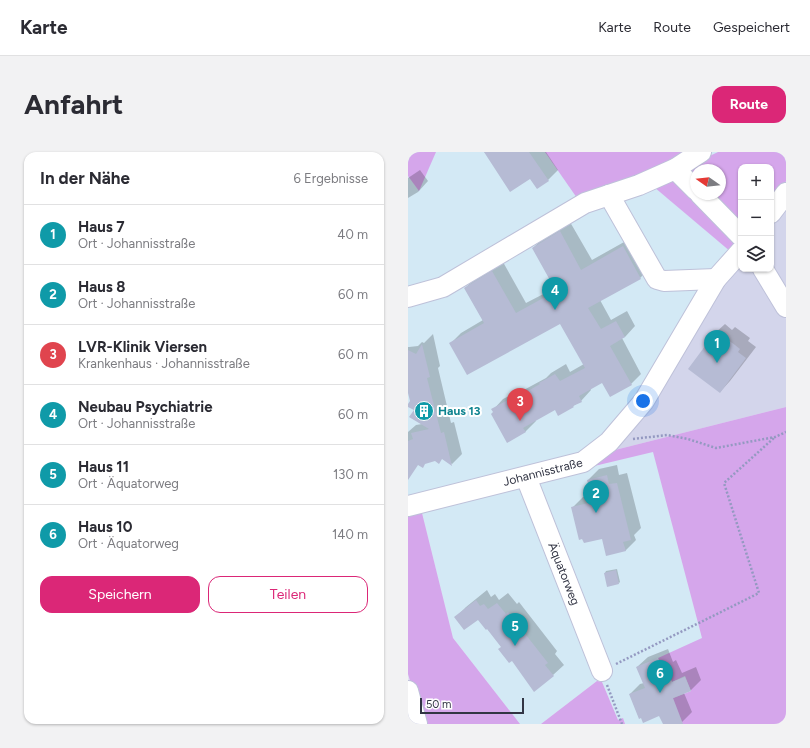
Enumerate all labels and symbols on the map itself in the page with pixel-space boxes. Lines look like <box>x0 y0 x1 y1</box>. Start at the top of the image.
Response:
north arrow <box>690 164 726 200</box>
pin: 4 <box>542 277 568 310</box>
pin: 1 <box>704 330 730 363</box>
pin: 3 <box>507 388 533 421</box>
your location <box>633 391 653 411</box>
building icon: Haus 13 <box>413 400 435 422</box>
place label: Haus 13 <box>438 404 481 418</box>
street label: Johannisstraße <box>502 455 584 489</box>
pin: 2 <box>583 480 609 513</box>
street label: Äquatorweg <box>545 540 583 607</box>
pin: 5 <box>502 613 528 646</box>
pin: 6 <box>647 660 673 693</box>
scale bar <box>420 696 524 715</box>

